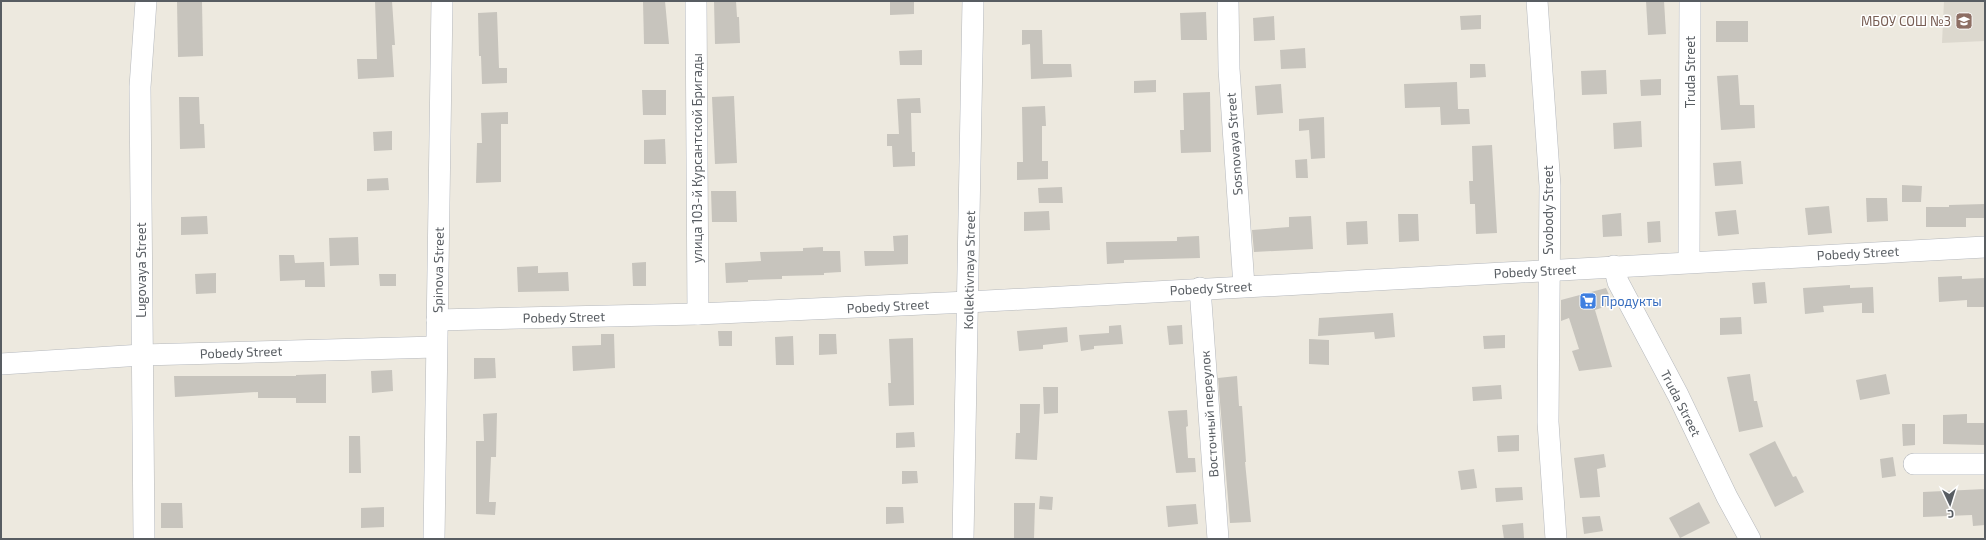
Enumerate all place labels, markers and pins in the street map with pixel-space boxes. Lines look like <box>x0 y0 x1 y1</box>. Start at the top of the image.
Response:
school or university icon: МБОУ СОШ №3 <box>1954 11 1974 31</box>
place label: МБОУ СОШ №3 <box>1861 13 1951 29</box>
supermarket icon: Продукты <box>1578 291 1598 311</box>
place label: Продукты <box>1601 293 1662 309</box>

